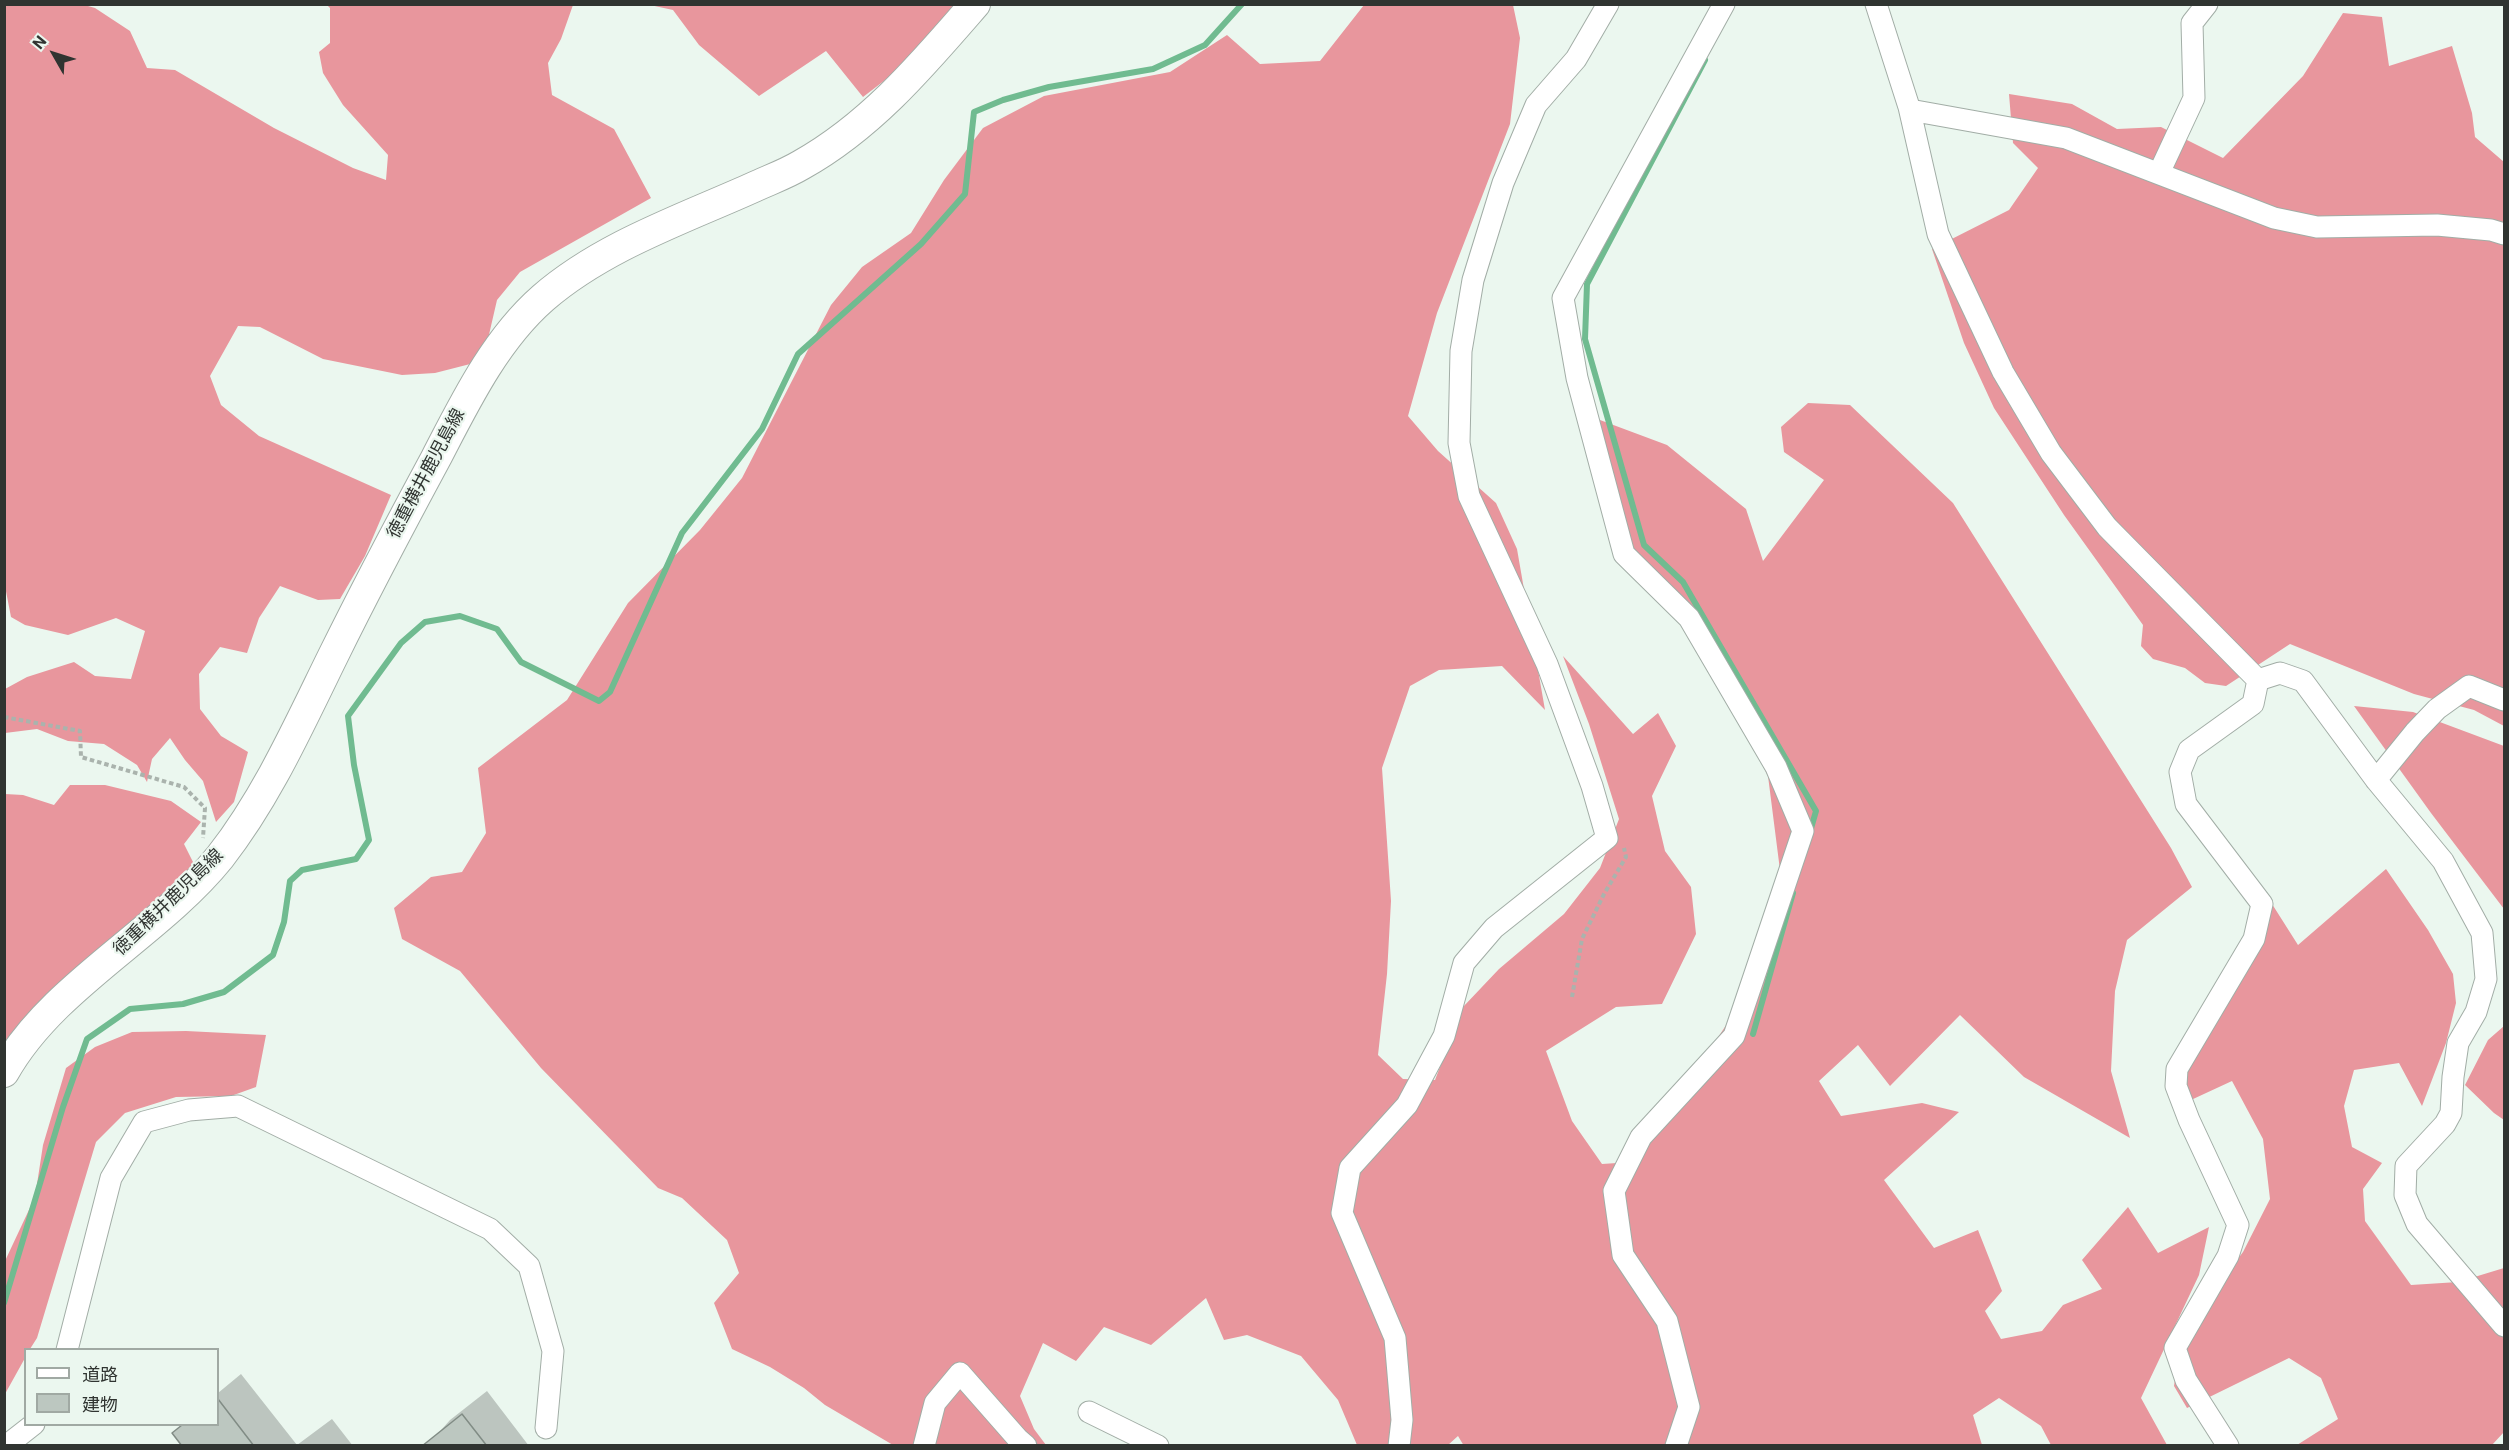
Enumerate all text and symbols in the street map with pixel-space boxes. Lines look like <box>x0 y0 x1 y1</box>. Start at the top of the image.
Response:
north arrow <box>24 24 84 84</box>
text: N <box>29 32 51 53</box>
street label: 徳重横井鹿児島線 <box>384 405 470 543</box>
street label: 徳重横井鹿児島線 <box>110 845 228 961</box>
legend <box>24 1348 219 1426</box>
text: 道路 <box>82 1364 118 1385</box>
text: 建物 <box>82 1394 118 1415</box>

